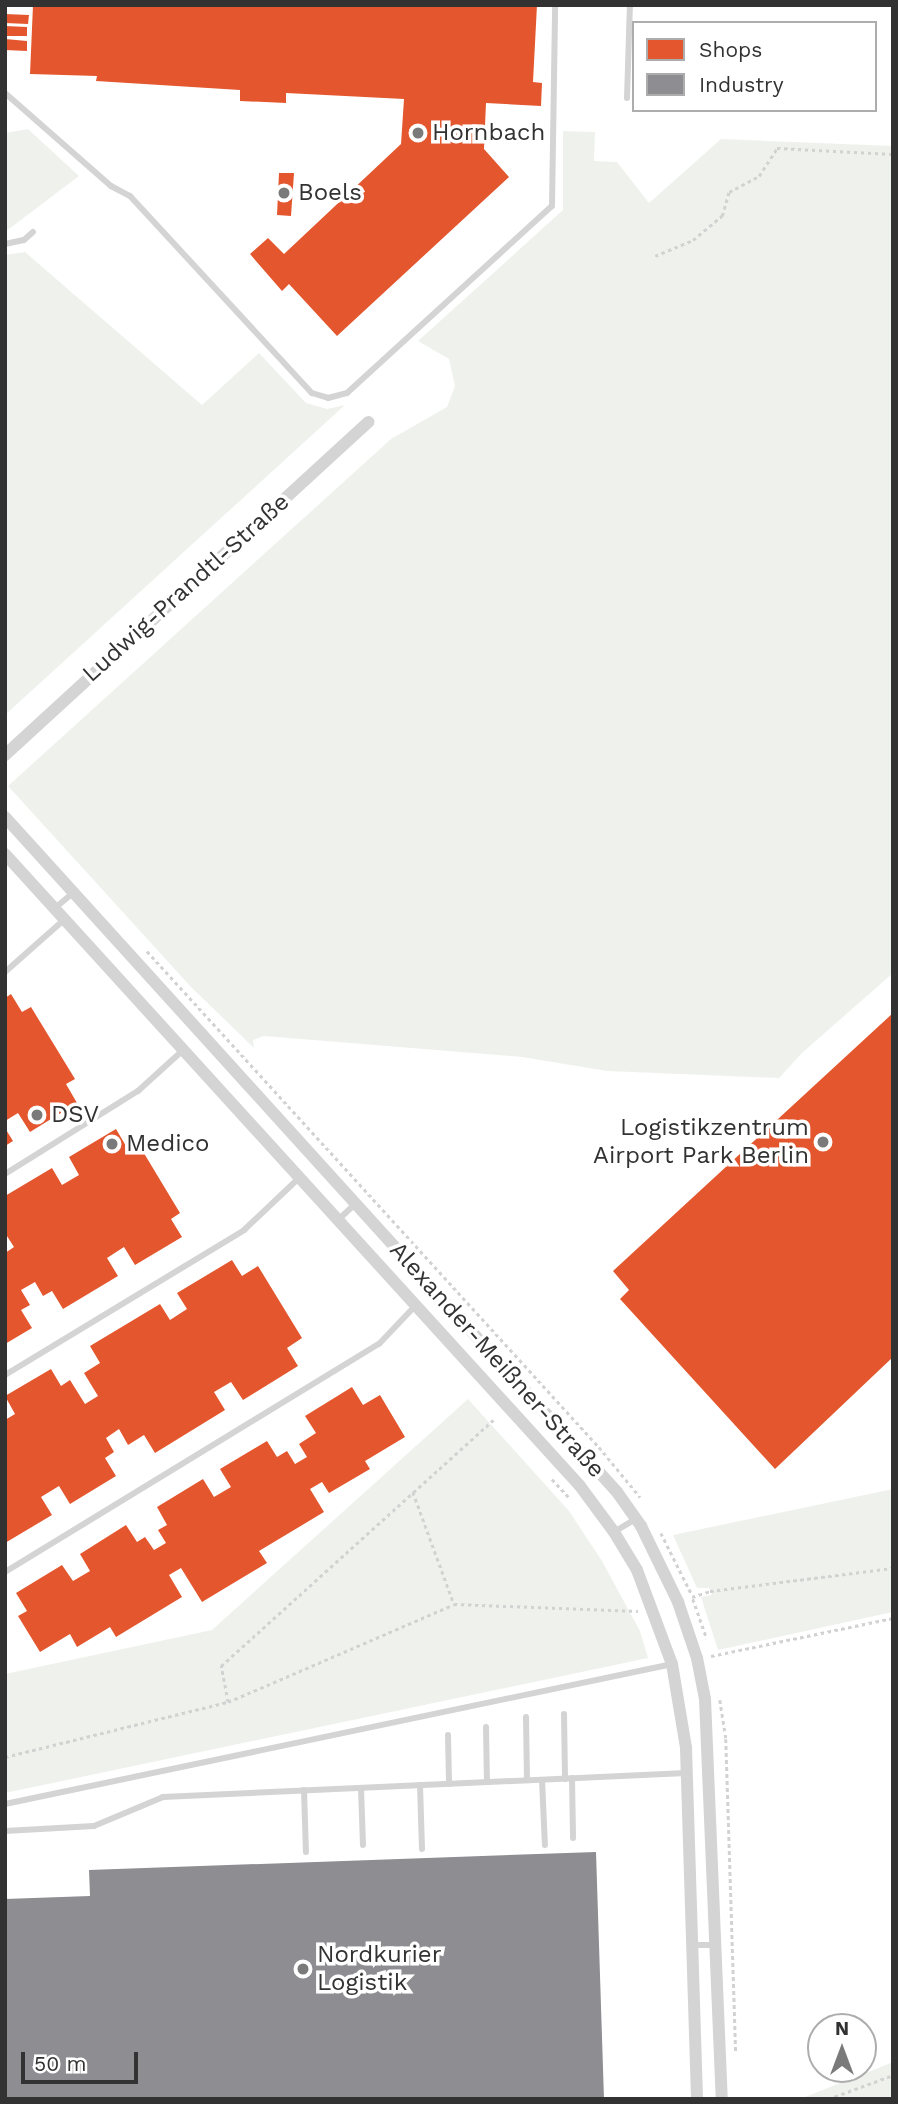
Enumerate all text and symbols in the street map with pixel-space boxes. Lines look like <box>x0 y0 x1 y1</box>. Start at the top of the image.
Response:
legend <box>632 21 877 112</box>
text: Shops <box>699 37 762 62</box>
text: Industry <box>699 72 784 97</box>
place label: Hornbach <box>432 119 545 147</box>
marker: Hornbach <box>410 125 426 141</box>
place label: Boels <box>298 179 362 207</box>
marker: Boels <box>276 185 292 201</box>
street label: Ludwig-Prandtl-Straße <box>77 488 295 688</box>
place label: DSV <box>51 1101 99 1129</box>
marker: DSV <box>29 1107 45 1123</box>
place label: Logistikzentrum Airport Park Berlin <box>593 1114 809 1170</box>
place label: Medico <box>126 1130 209 1158</box>
marker: Logistikzentrum Airport Park Berlin <box>815 1134 831 1150</box>
marker: Medico <box>104 1136 120 1152</box>
street label: Alexander-Meißner-Straße <box>383 1236 611 1484</box>
place label: Nordkurier Logistik <box>317 1941 442 1997</box>
marker: Nordkurier Logistik <box>295 1961 311 1977</box>
north arrow <box>807 2013 877 2083</box>
text: N <box>835 2017 849 2040</box>
scale bar <box>24 2038 142 2082</box>
text: 50 m <box>34 2051 86 2076</box>

